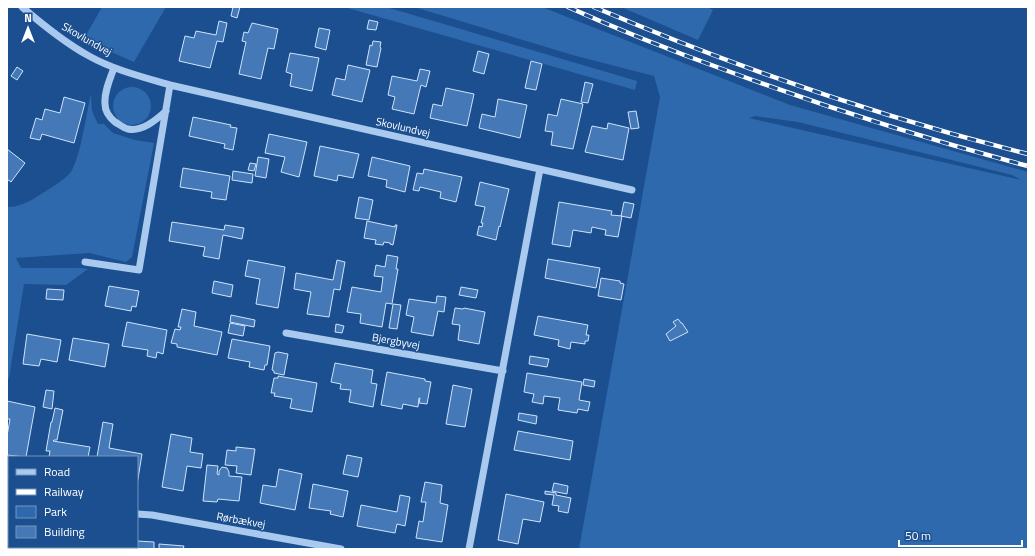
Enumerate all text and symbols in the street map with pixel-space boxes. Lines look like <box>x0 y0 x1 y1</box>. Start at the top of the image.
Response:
north arrow <box>8 8 48 48</box>
text: N <box>24 10 32 26</box>
street label: Skovlundvej <box>59 18 115 60</box>
street label: Skovlundvej <box>374 113 432 141</box>
street label: Bjergbyvej <box>371 329 421 353</box>
legend <box>8 456 138 548</box>
text: Road <box>44 462 70 481</box>
text: Railway <box>44 482 84 501</box>
text: Park <box>44 502 67 521</box>
street label: Rørbækvej <box>215 508 267 532</box>
text: Building <box>44 522 85 541</box>
scale bar <box>899 522 1022 548</box>
text: 50 m <box>905 526 931 545</box>

